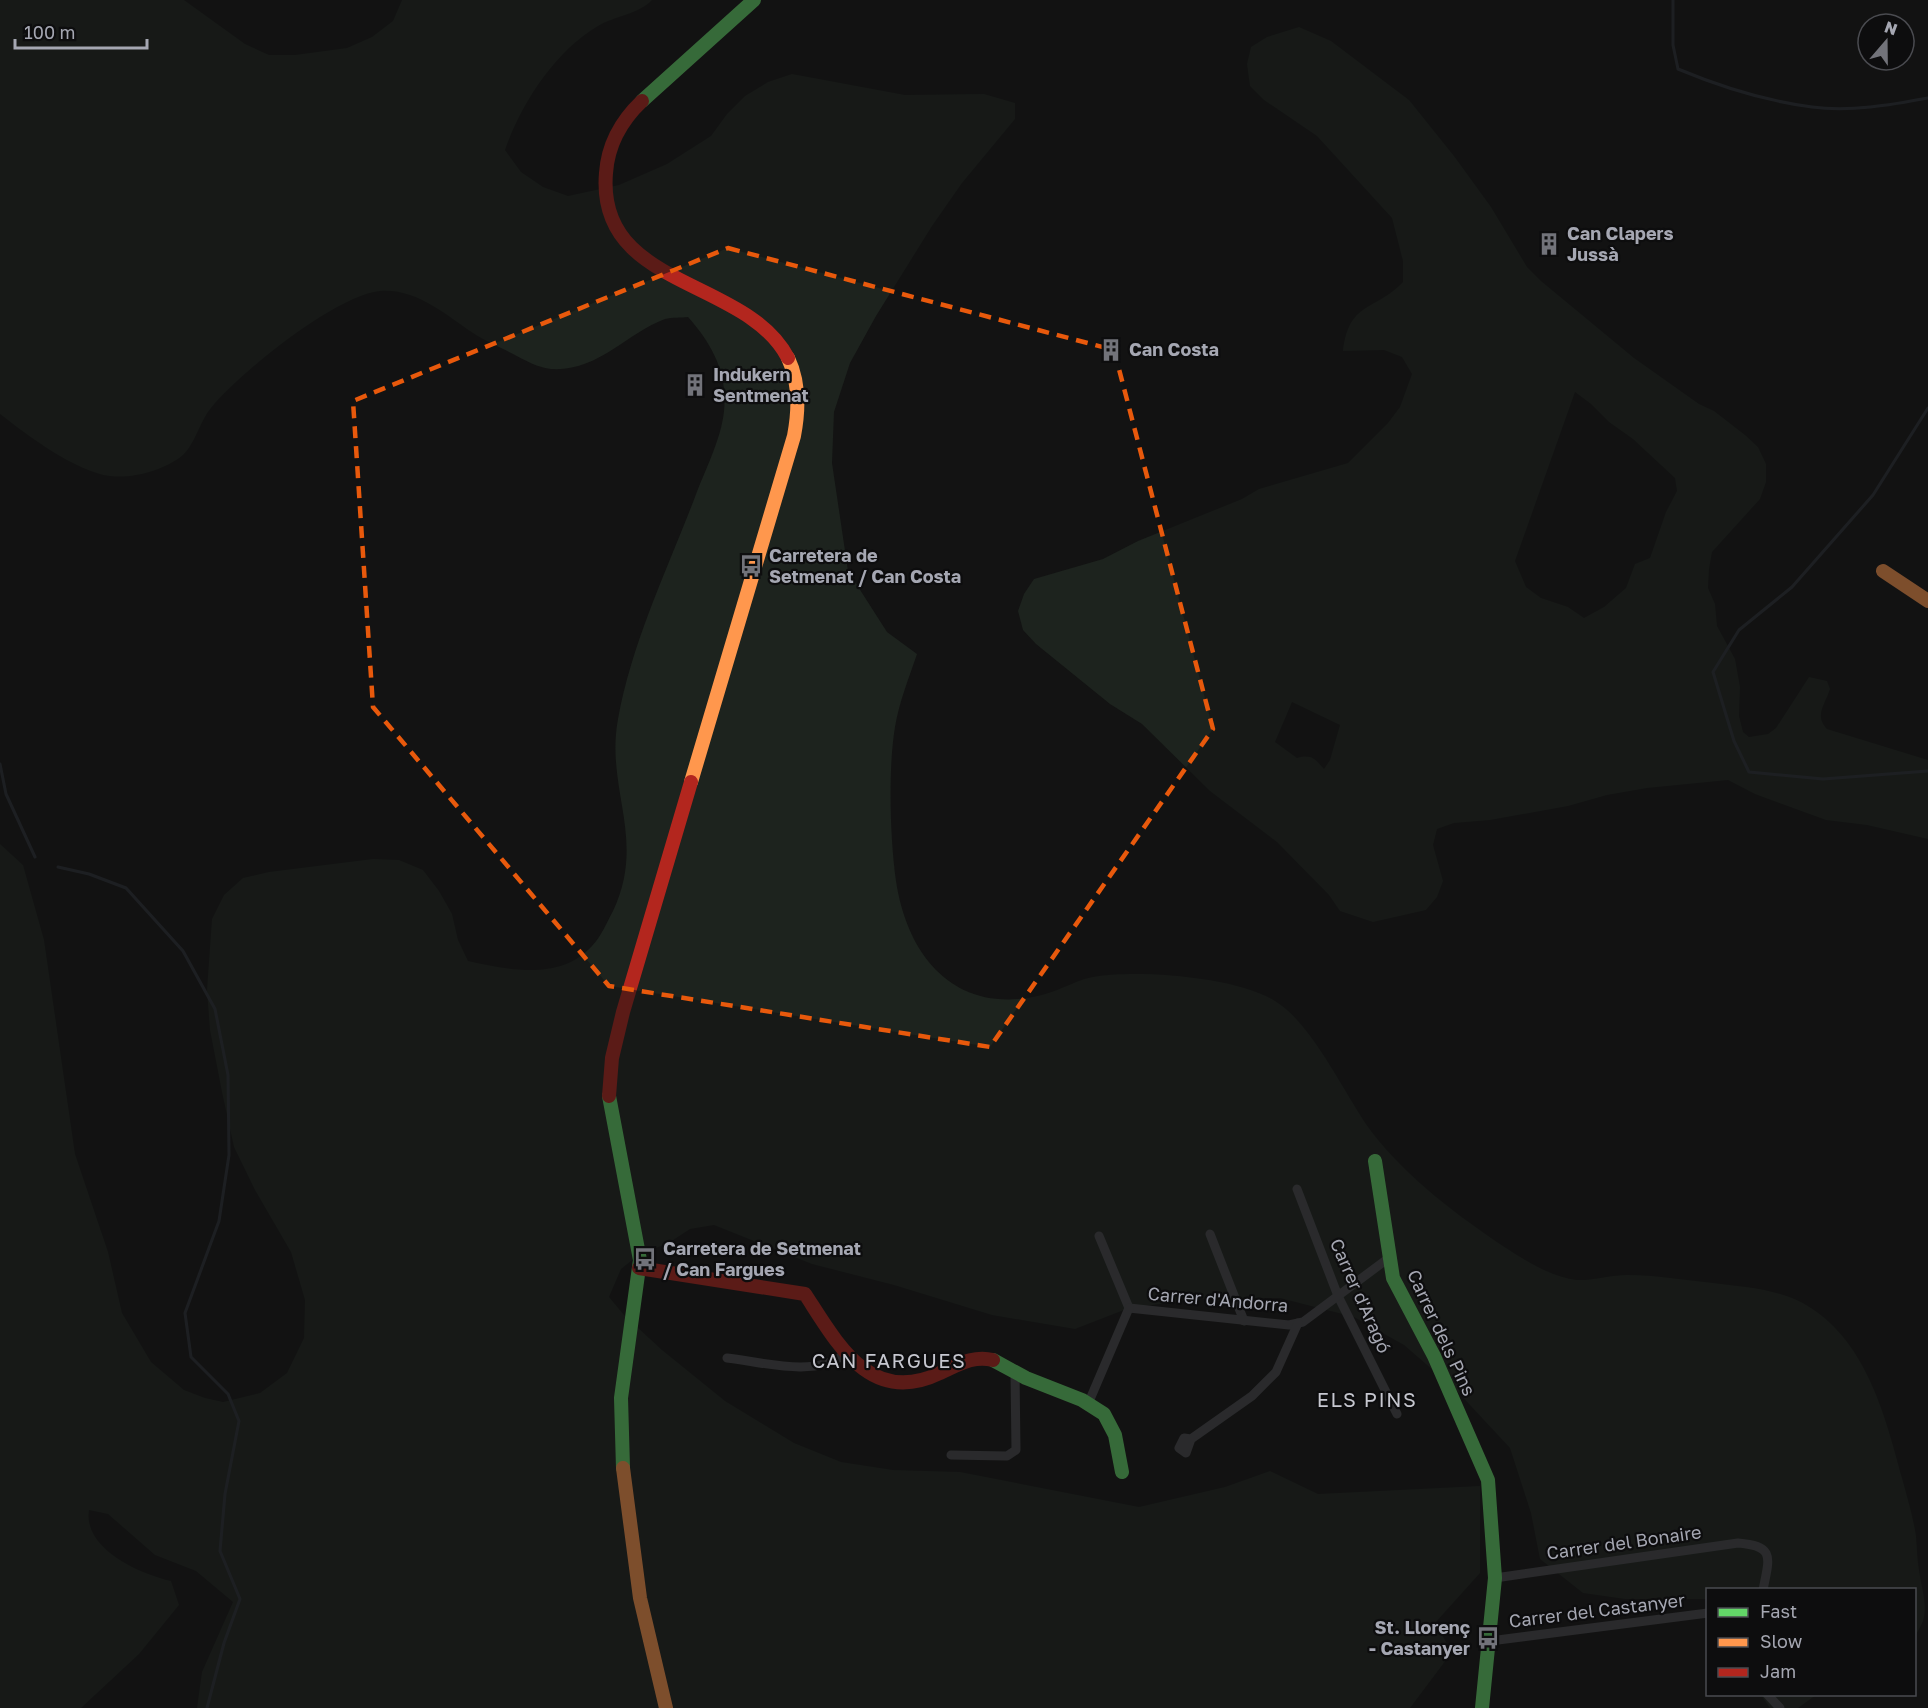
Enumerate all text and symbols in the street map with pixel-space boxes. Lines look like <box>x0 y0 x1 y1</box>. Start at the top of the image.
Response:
scale bar <box>15 12 147 50</box>
north arrow <box>1856 12 1916 72</box>
text: N <box>1882 16 1900 39</box>
text: 100 m <box>24 21 75 43</box>
place label: Can Clapers Jussà <box>1567 222 1674 265</box>
building icon: Can Clapers Jussà <box>1536 231 1562 257</box>
building icon: Can Costa <box>1098 337 1124 363</box>
place label: Can Costa <box>1129 338 1219 360</box>
place label: Indukern Sentmenat <box>713 363 809 406</box>
building icon: Indukern Sentmenat <box>682 372 708 398</box>
place label: Carretera de Setmenat / Can Costa <box>769 544 961 587</box>
bus stop icon: Carretera de Setmenat / Can Costa <box>738 553 764 579</box>
street label: Carrer d'Aragó <box>1326 1235 1396 1356</box>
place label: Carretera de Setmenat / Can Fargues <box>663 1237 861 1280</box>
bus stop icon: Carretera de Setmenat / Can Fargues <box>632 1246 658 1272</box>
street label: Carrer dels Pins <box>1403 1266 1481 1399</box>
street label: Carrer d'Andorra <box>1147 1282 1289 1316</box>
district label: CAN FARGUES <box>812 1348 966 1372</box>
district label: ELS PINS <box>1317 1387 1417 1411</box>
street label: Carrer del Bonaire <box>1545 1520 1703 1564</box>
street label: Carrer del Castanyer <box>1508 1588 1686 1632</box>
legend <box>1706 1588 1916 1696</box>
text: Fast <box>1760 1600 1797 1622</box>
place label: St. Llorenç - Castanyer <box>1369 1616 1470 1659</box>
bus stop icon: St. Llorenç - Castanyer <box>1475 1625 1501 1651</box>
text: Slow <box>1760 1630 1803 1652</box>
text: Jam <box>1760 1660 1796 1682</box>

